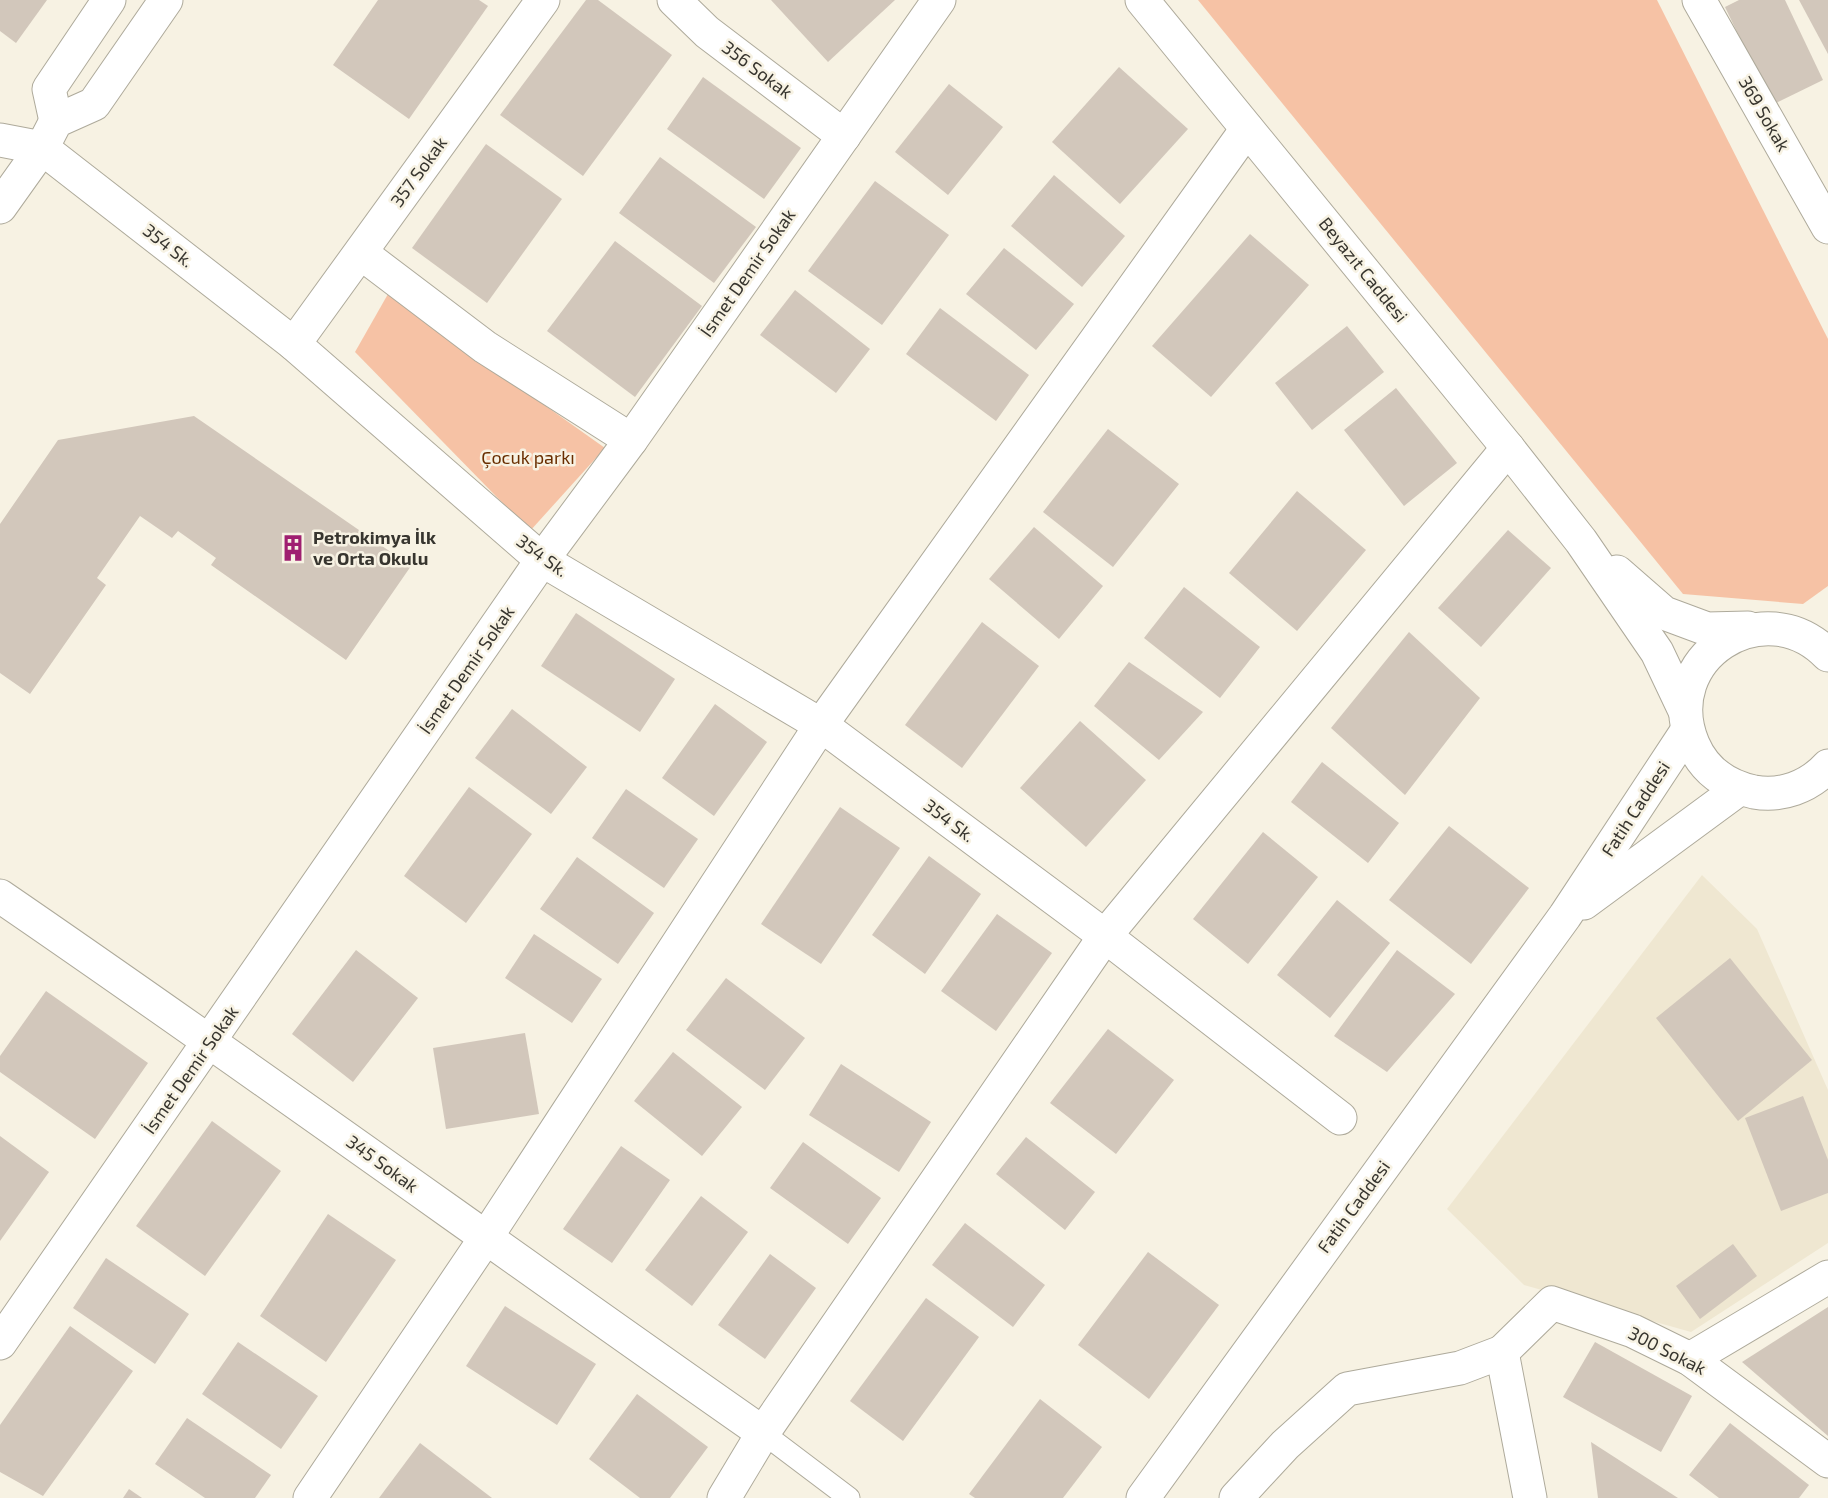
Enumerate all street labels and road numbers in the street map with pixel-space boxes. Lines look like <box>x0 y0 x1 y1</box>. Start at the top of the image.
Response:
street label: 356 Sokak <box>718 36 797 103</box>
street label: 369 Sokak <box>1735 72 1795 155</box>
street label: 357 Sokak <box>385 132 451 211</box>
street label: İsmet Demir Sokak <box>695 204 800 341</box>
street label: Beyazıt Caddesi <box>1315 212 1413 326</box>
street label: 354 Sk. <box>139 219 198 272</box>
street label: 354 Sk. <box>513 529 573 581</box>
street label: İsmet Demir Sokak <box>414 601 519 738</box>
street label: Fatih Caddesi <box>1596 757 1674 860</box>
street label: 354 Sk. <box>920 794 979 846</box>
street label: İsmet Demir Sokak <box>138 1001 243 1138</box>
street label: 345 Sokak <box>342 1130 423 1197</box>
street label: Fatih Caddesi <box>1312 1156 1394 1257</box>
street label: 300 Sokak <box>1625 1321 1710 1379</box>

